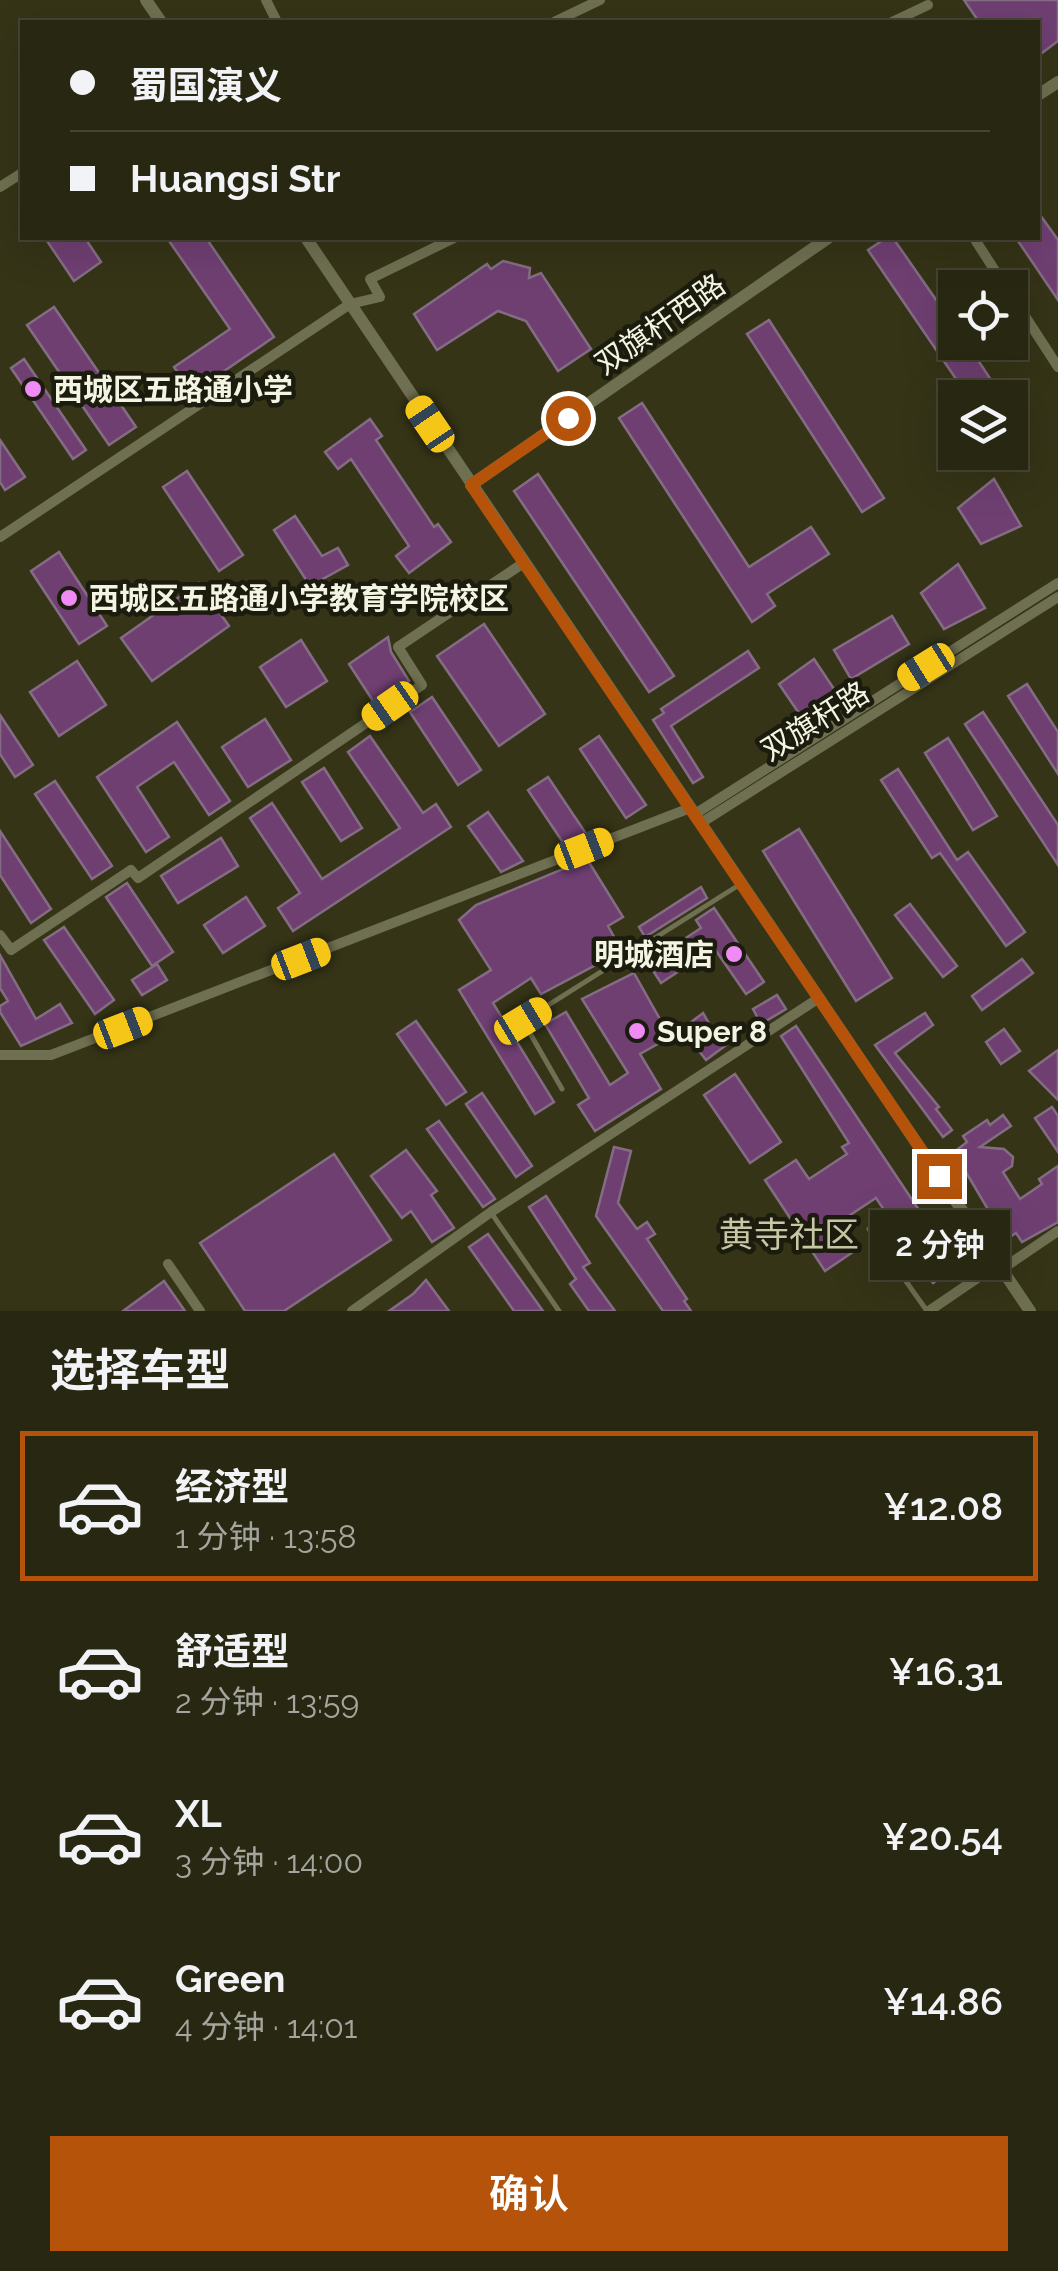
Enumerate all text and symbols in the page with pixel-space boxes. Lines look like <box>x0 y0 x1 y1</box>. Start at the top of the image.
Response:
text: 蜀国演义 <box>130 63 282 108</box>
text: Huangsi Str <box>130 156 340 201</box>
street label: 双旗杆西路 <box>589 267 731 381</box>
map controls <box>938 270 1028 470</box>
button: locate <box>938 270 1028 360</box>
place label: 西城区五路通小学 <box>53 372 293 407</box>
marker: 西城区五路通小学 <box>22 378 44 400</box>
button: layers <box>938 380 1028 470</box>
car <box>401 391 459 457</box>
route start <box>546 396 591 441</box>
place label: 西城区五路通小学教育学院校区 <box>89 581 509 616</box>
marker: 西城区五路通小学教育学院校区 <box>58 587 80 609</box>
car <box>893 638 959 696</box>
street label: 双旗杆路 <box>755 674 875 768</box>
car <box>357 677 423 735</box>
car <box>551 824 617 874</box>
car <box>268 934 334 984</box>
place label: 明城酒店 <box>594 937 714 972</box>
marker: 明城酒店 <box>723 943 745 965</box>
car <box>490 993 556 1049</box>
car <box>90 1003 156 1053</box>
place label: Super 8 <box>657 1014 767 1049</box>
marker: Super 8 <box>626 1020 648 1042</box>
route end <box>917 1154 962 1199</box>
callout: 2 分钟 <box>869 1211 1009 1281</box>
district label: 黄寺社区 <box>719 1214 859 1255</box>
text: 2 分钟 <box>895 1226 985 1263</box>
text: 选择车型 <box>50 1344 230 1397</box>
icon: car <box>55 1461 145 1551</box>
text: 经济型 <box>175 1464 289 1509</box>
text: ¥12.08 <box>883 1484 1003 1529</box>
text: 1 分钟 · 13:58 <box>175 1518 356 1555</box>
icon: car <box>55 1626 145 1716</box>
text: 舒适型 <box>175 1629 289 1674</box>
text: ¥16.31 <box>889 1649 1003 1694</box>
text: 2 分钟 · 13:59 <box>175 1683 359 1720</box>
icon: car <box>55 1791 145 1881</box>
text: XL <box>175 1791 222 1836</box>
text: ¥20.54 <box>882 1814 1003 1859</box>
text: 3 分钟 · 14:00 <box>175 1843 363 1880</box>
icon: car <box>55 1956 145 2046</box>
text: Green <box>175 1956 285 2001</box>
text: ¥14.86 <box>883 1979 1003 2024</box>
text: 4 分钟 · 14:01 <box>175 2008 357 2045</box>
button: 确认 <box>50 2136 1008 2251</box>

